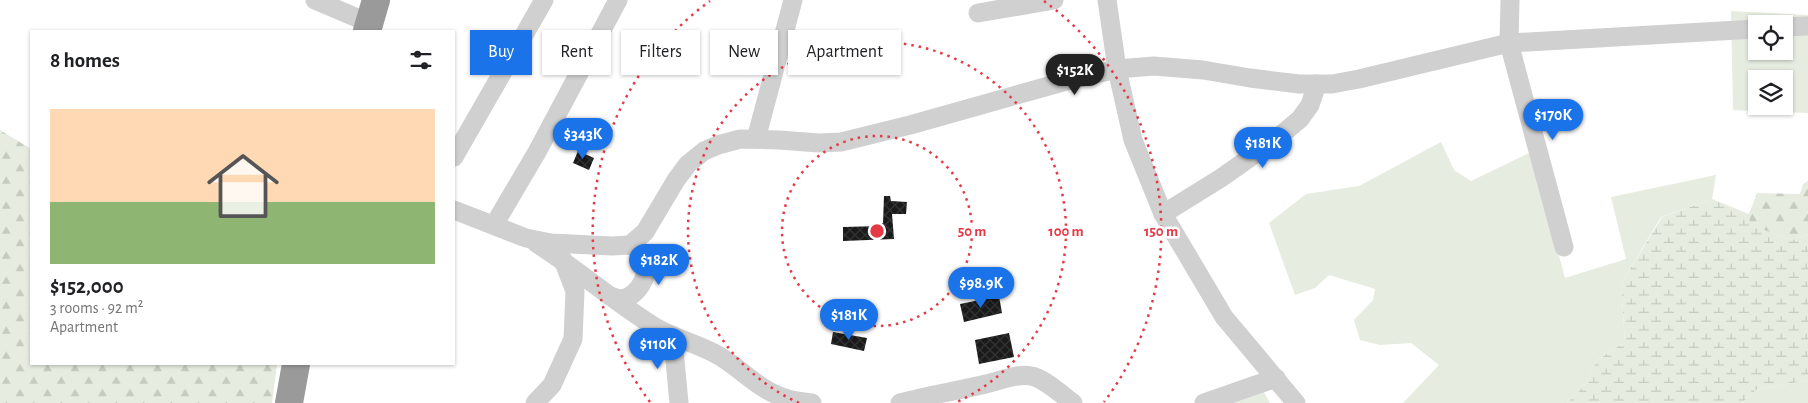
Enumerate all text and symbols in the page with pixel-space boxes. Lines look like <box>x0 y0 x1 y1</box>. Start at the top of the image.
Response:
map controls <box>1748 15 1793 115</box>
button: locate <box>1748 15 1793 60</box>
chip: Buy <box>470 30 532 75</box>
chip: Rent <box>542 30 611 75</box>
chip: Filters <box>621 30 700 75</box>
chip: New <box>710 30 778 75</box>
chip: Apartment <box>788 30 901 75</box>
icon: filters <box>407 46 435 74</box>
text: 8 homes <box>50 50 120 71</box>
pin: $152K <box>1040 54 1110 96</box>
text: $152K <box>1057 62 1093 78</box>
button: layers <box>1748 70 1793 115</box>
pin: $170K <box>1518 98 1588 141</box>
text: $170K <box>1534 107 1572 123</box>
pin: $343K <box>548 118 618 160</box>
text: $343K <box>564 126 602 142</box>
pin: $181K <box>1228 126 1298 169</box>
text: $181K <box>1245 135 1281 151</box>
icon: home <box>198 141 288 231</box>
centre of rings <box>868 222 886 240</box>
text: 50 m <box>958 224 986 239</box>
text: 100 m <box>1048 224 1084 239</box>
text: 150 m <box>1144 224 1178 239</box>
pin: $182K <box>624 244 694 286</box>
text: $182K <box>640 252 678 268</box>
pin: $98.9K <box>940 266 1022 309</box>
text: $98.9K <box>959 275 1003 291</box>
text: $152,000 <box>50 276 124 297</box>
pin: $181K <box>814 298 884 341</box>
text: 3 rooms · 92 m² <box>50 300 143 316</box>
text: $181K <box>831 307 867 323</box>
text: Apartment <box>50 319 118 335</box>
pin: $110K <box>623 328 693 370</box>
text: $110K <box>640 336 676 352</box>

